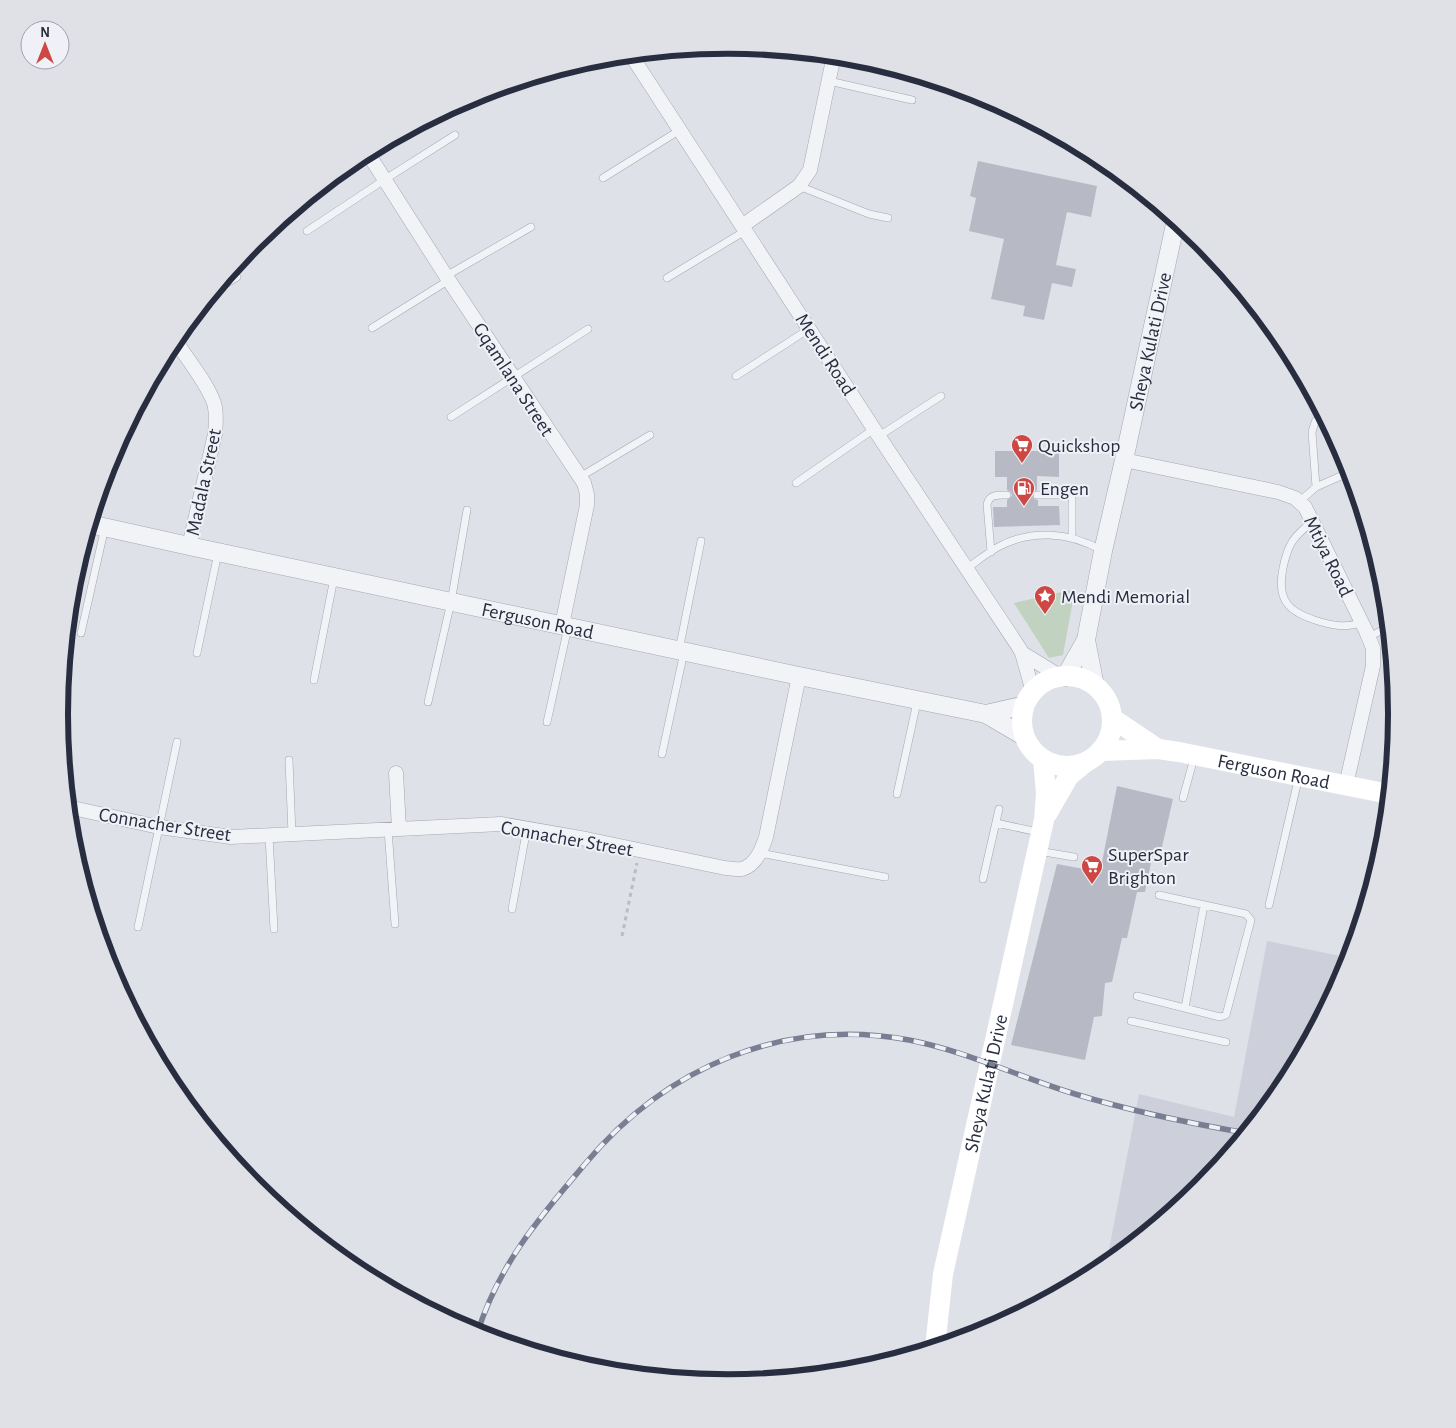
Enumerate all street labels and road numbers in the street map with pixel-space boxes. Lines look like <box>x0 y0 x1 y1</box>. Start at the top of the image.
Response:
street label: Sheya Kulati Drive <box>1126 271 1175 412</box>
street label: Mendi Road <box>791 310 859 399</box>
street label: Gqamlana Street <box>469 319 557 440</box>
street label: Madala Street <box>183 426 225 538</box>
street label: Mtiya Road <box>1300 513 1356 600</box>
street label: Ferguson Road <box>480 600 595 643</box>
street label: Ferguson Road <box>1216 751 1332 793</box>
street label: Connacher Street <box>97 805 233 845</box>
street label: Connacher Street <box>499 818 635 861</box>
street label: Sheya Kulati Drive <box>961 1012 1012 1154</box>

